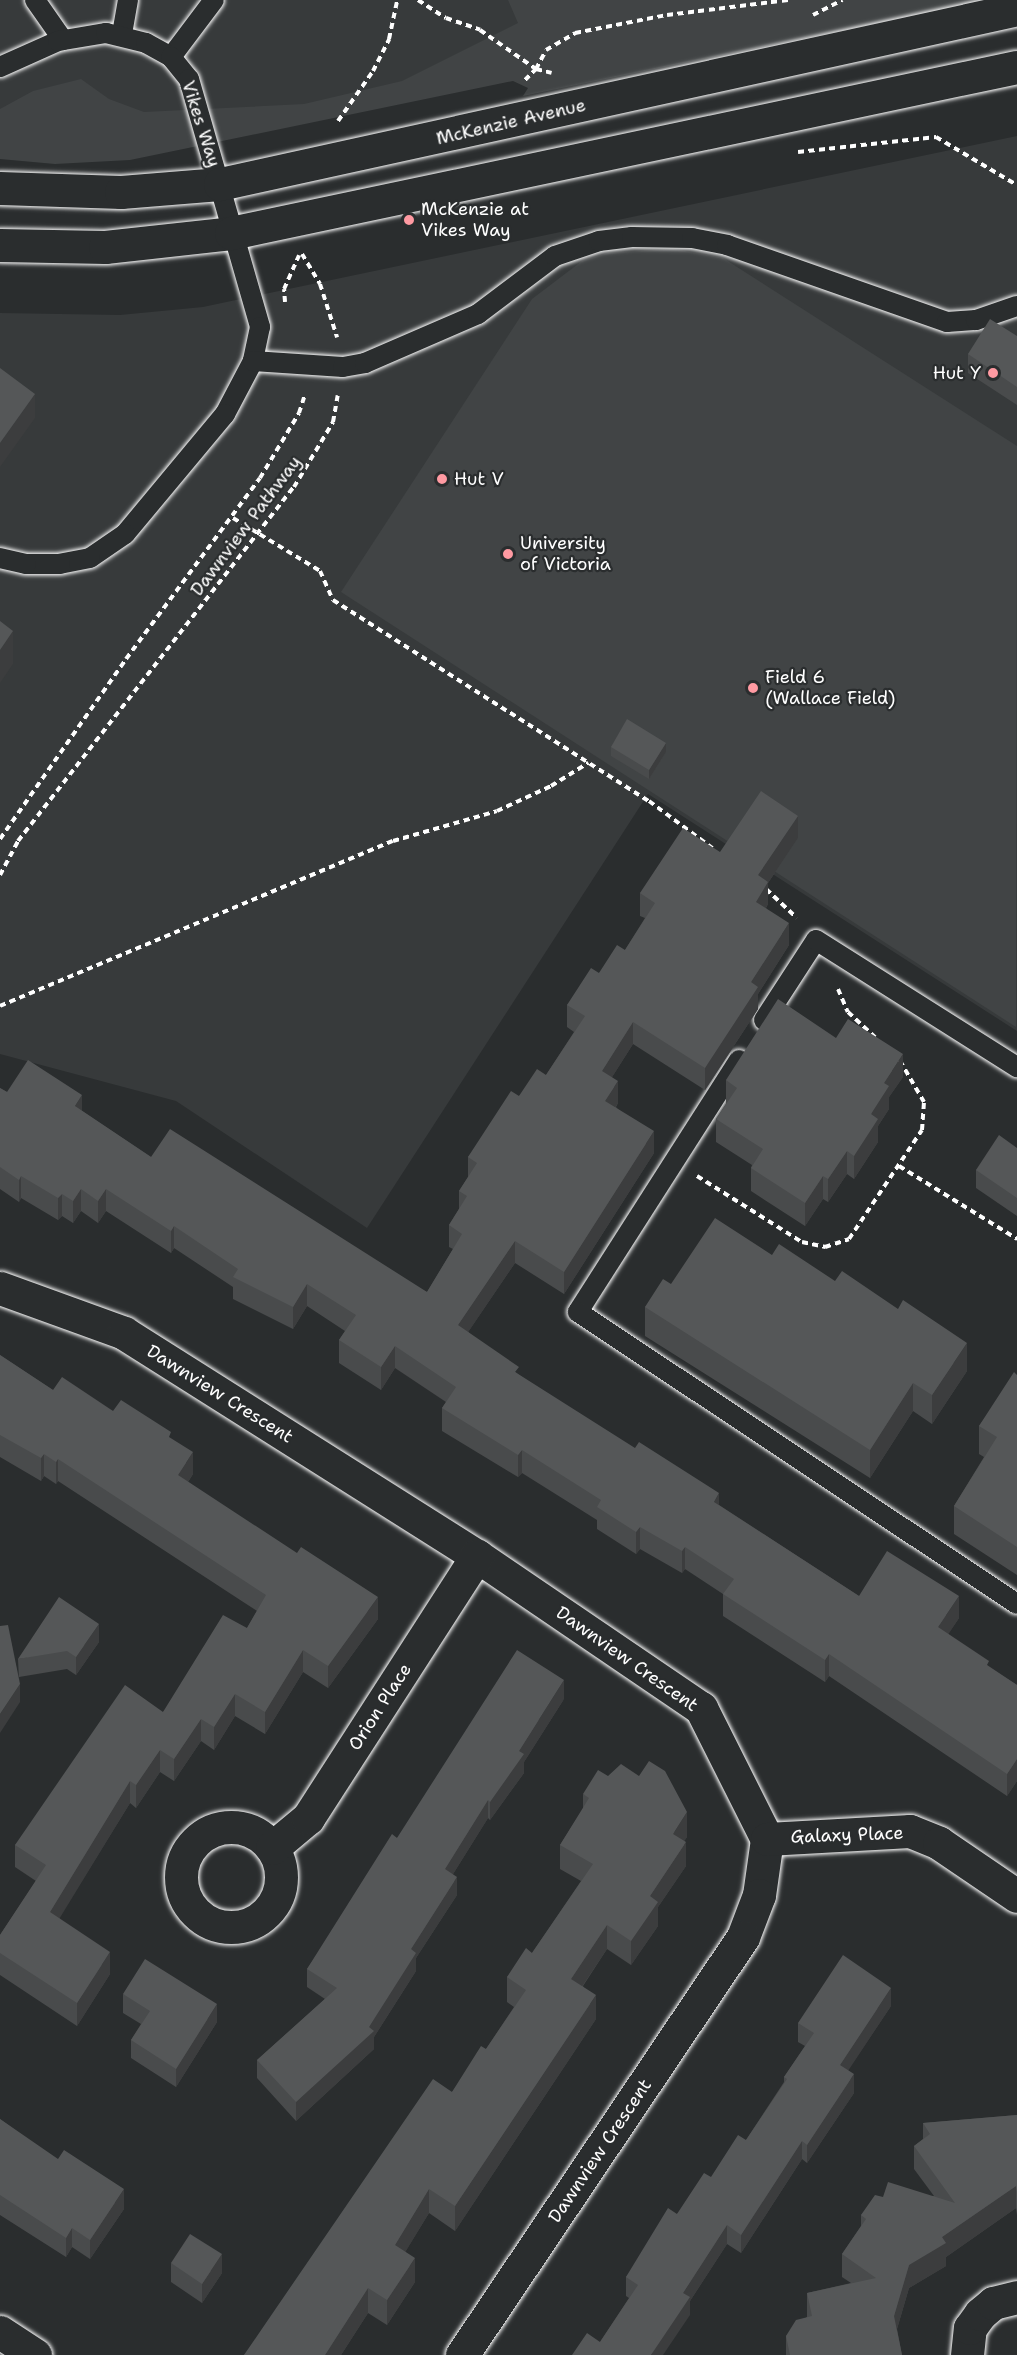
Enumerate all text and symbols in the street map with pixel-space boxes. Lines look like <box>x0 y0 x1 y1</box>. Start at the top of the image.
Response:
street label: Vikes Way <box>177 78 225 170</box>
street label: McKenzie Avenue <box>434 94 588 150</box>
place label: McKenzie at Vikes Way <box>421 199 529 242</box>
marker: McKenzie at Vikes Way <box>402 213 416 227</box>
place label: Hut Y <box>933 362 981 384</box>
marker: Hut Y <box>986 366 1000 380</box>
street label: Dawnview Pathway <box>186 452 306 600</box>
place label: Hut V <box>454 468 504 490</box>
marker: Hut V <box>435 472 449 486</box>
place label: University of Victoria <box>520 533 611 576</box>
marker: University of Victoria <box>501 547 515 561</box>
place label: Field 6 (Wallace Field) <box>765 667 895 710</box>
marker: Field 6 (Wallace Field) <box>746 681 760 695</box>
street label: Dawnview Crescent <box>143 1340 297 1448</box>
street label: Dawnview Crescent <box>552 1602 702 1716</box>
street label: Orion Place <box>344 1659 416 1755</box>
street label: Galaxy Place <box>790 1822 904 1848</box>
street label: Dawnview Crescent <box>544 2075 656 2227</box>

